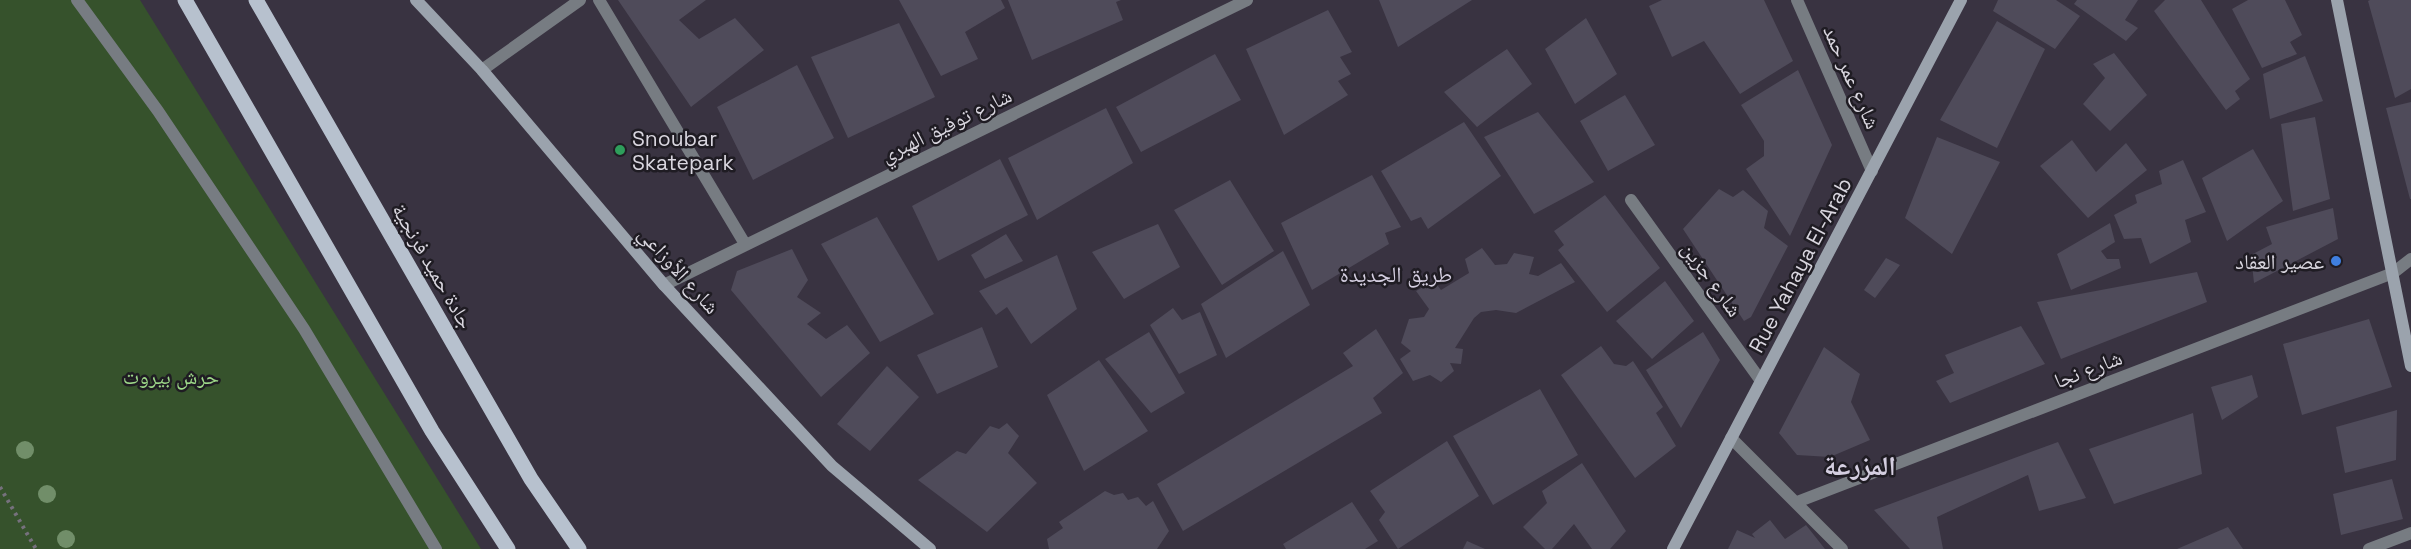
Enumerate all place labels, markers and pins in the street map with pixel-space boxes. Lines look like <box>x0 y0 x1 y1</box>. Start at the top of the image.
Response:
place label: Snoubar Skatepark <box>632 125 734 176</box>
marker: Snoubar Skatepark <box>613 143 627 157</box>
place label: عصير العقاد <box>2235 248 2324 275</box>
marker: عصير العقاد <box>2329 254 2343 268</box>

